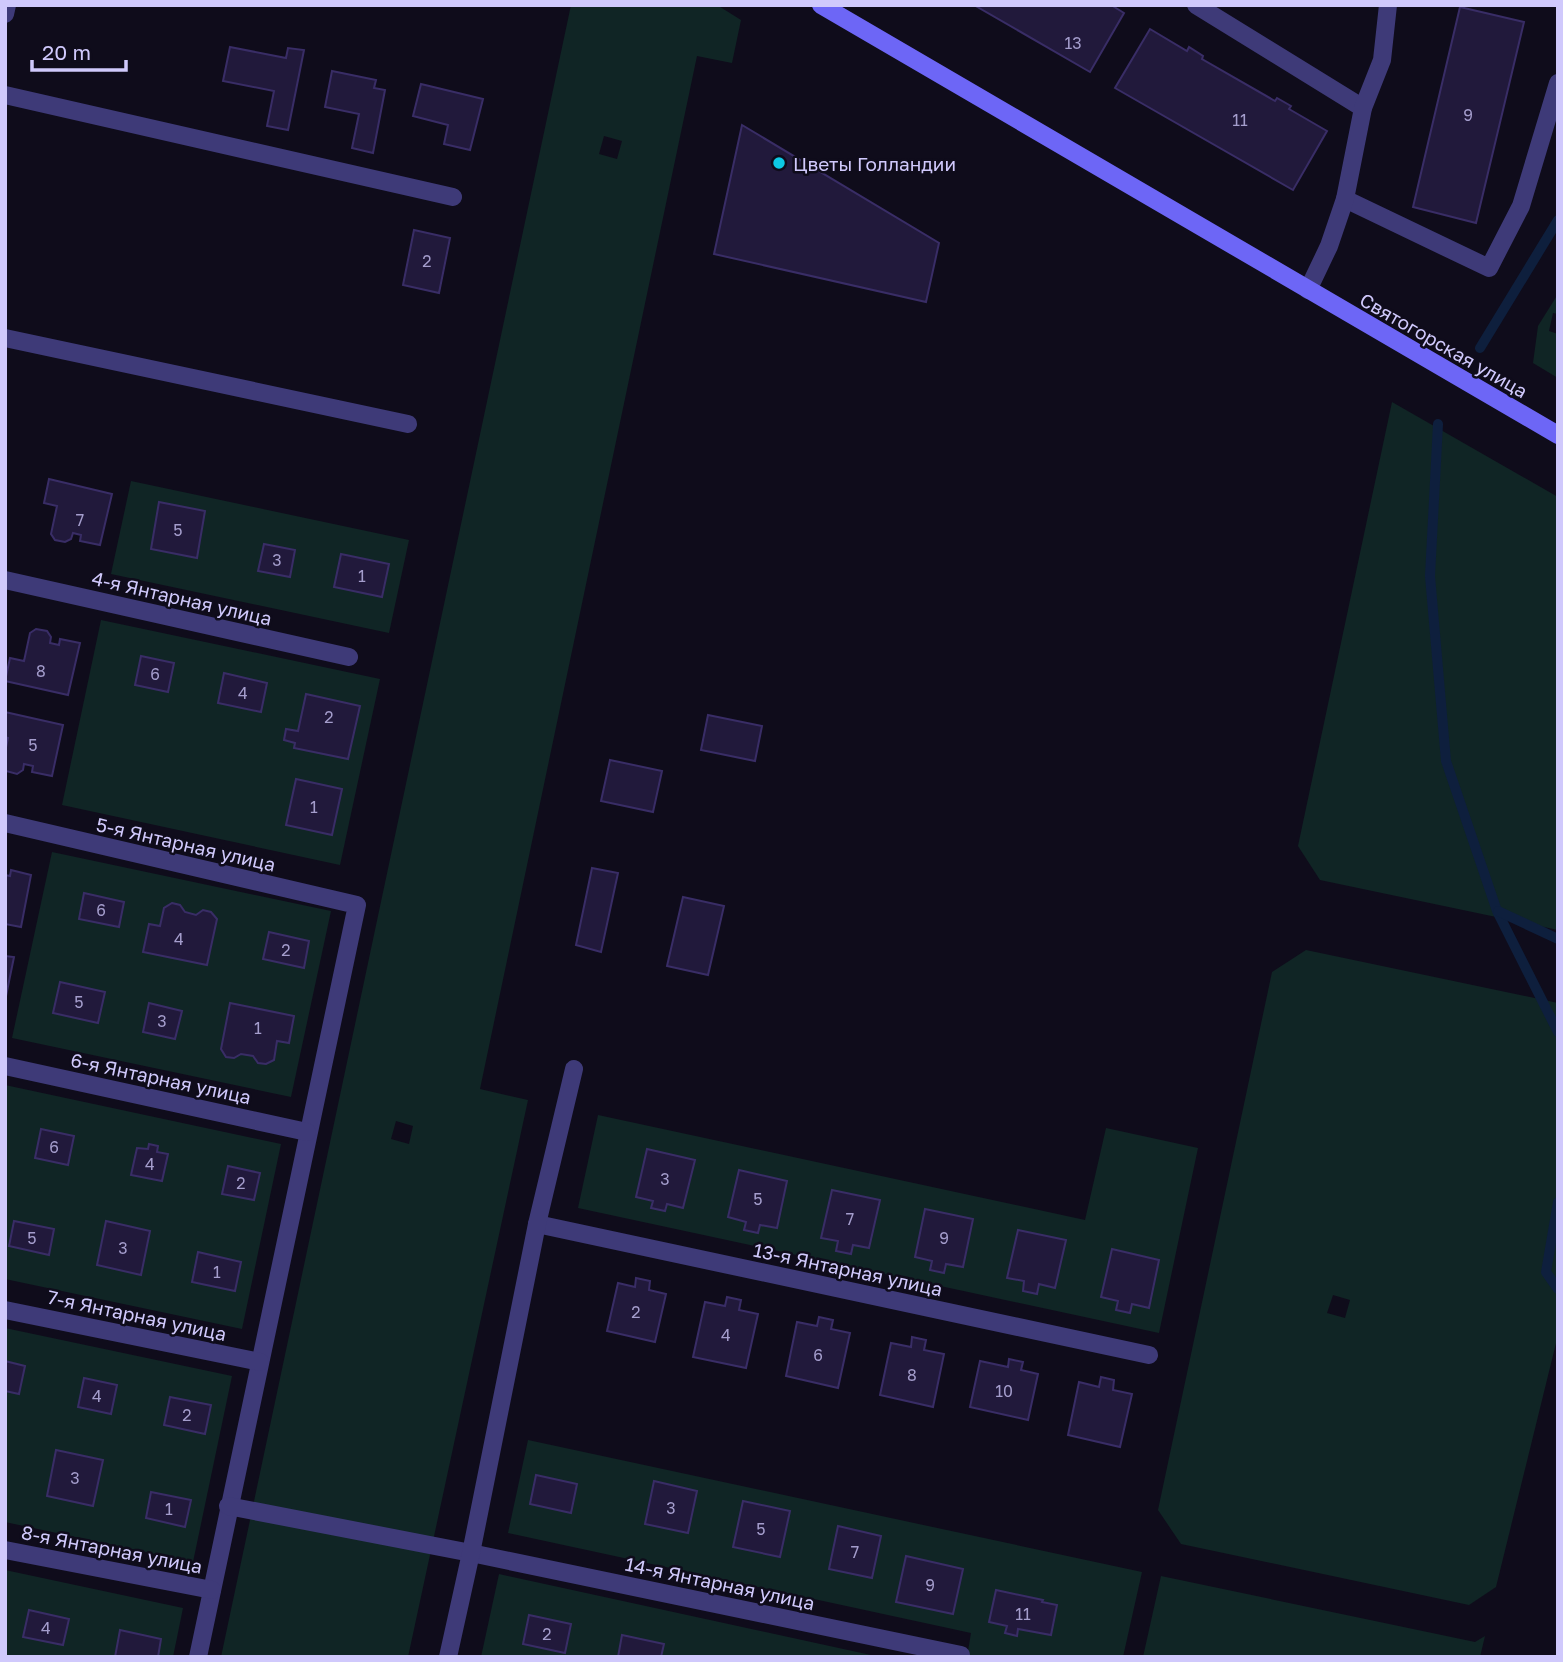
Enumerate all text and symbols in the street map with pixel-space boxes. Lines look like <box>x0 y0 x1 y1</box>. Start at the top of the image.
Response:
scale bar <box>32 28 126 72</box>
house number: 13 <box>1064 33 1082 53</box>
text: 20 m <box>42 39 91 65</box>
house number: 9 <box>1463 105 1473 125</box>
house number: 11 <box>1232 110 1248 130</box>
place label: Цветы Голландии <box>793 152 956 175</box>
marker: Цветы Голландии <box>771 155 787 171</box>
house number: 2 <box>422 251 432 271</box>
street label: Святогорская улица <box>1356 288 1532 402</box>
house number: 7 <box>76 510 84 530</box>
house number: 5 <box>173 520 183 540</box>
house number: 3 <box>272 550 282 570</box>
street label: 4-я Янтарная улица <box>90 566 274 630</box>
house number: 1 <box>358 566 366 586</box>
house number: 8 <box>36 661 46 681</box>
house number: 6 <box>150 664 160 684</box>
house number: 4 <box>238 683 248 703</box>
house number: 2 <box>324 707 334 727</box>
house number: 5 <box>28 735 38 755</box>
house number: 1 <box>310 797 318 817</box>
street label: 5-я Янтарная улица <box>94 812 278 876</box>
house number: 6 <box>96 900 106 920</box>
house number: 4 <box>174 929 184 949</box>
house number: 2 <box>281 940 291 960</box>
house number: 5 <box>74 992 84 1012</box>
house number: 3 <box>157 1011 167 1031</box>
house number: 1 <box>254 1018 262 1038</box>
street label: 6-я Янтарная улица <box>69 1048 253 1108</box>
house number: 6 <box>49 1137 59 1157</box>
house number: 4 <box>145 1154 155 1174</box>
house number: 3 <box>660 1169 670 1189</box>
house number: 2 <box>236 1173 246 1193</box>
house number: 5 <box>753 1189 763 1209</box>
house number: 7 <box>846 1209 854 1229</box>
house number: 5 <box>27 1228 37 1248</box>
house number: 9 <box>939 1228 949 1248</box>
house number: 3 <box>118 1238 128 1258</box>
street label: 13-я Янтарная улица <box>751 1238 945 1300</box>
house number: 1 <box>213 1262 221 1282</box>
street label: 7-я Янтарная улица <box>45 1285 229 1345</box>
house number: 2 <box>631 1302 641 1322</box>
house number: 4 <box>721 1325 731 1345</box>
house number: 6 <box>813 1345 823 1365</box>
house number: 8 <box>907 1365 917 1385</box>
house number: 10 <box>995 1381 1013 1401</box>
house number: 4 <box>92 1386 102 1406</box>
house number: 2 <box>182 1405 192 1425</box>
house number: 3 <box>70 1468 80 1488</box>
house number: 3 <box>666 1498 676 1518</box>
house number: 1 <box>165 1499 173 1519</box>
house number: 5 <box>756 1519 766 1539</box>
street label: 8-я Янтарная улица <box>20 1520 204 1578</box>
house number: 7 <box>851 1542 859 1562</box>
street label: 14-я Янтарная улица <box>623 1552 817 1614</box>
house number: 9 <box>925 1575 935 1595</box>
house number: 11 <box>1015 1604 1031 1624</box>
house number: 4 <box>41 1618 51 1638</box>
house number: 2 <box>542 1624 552 1644</box>

